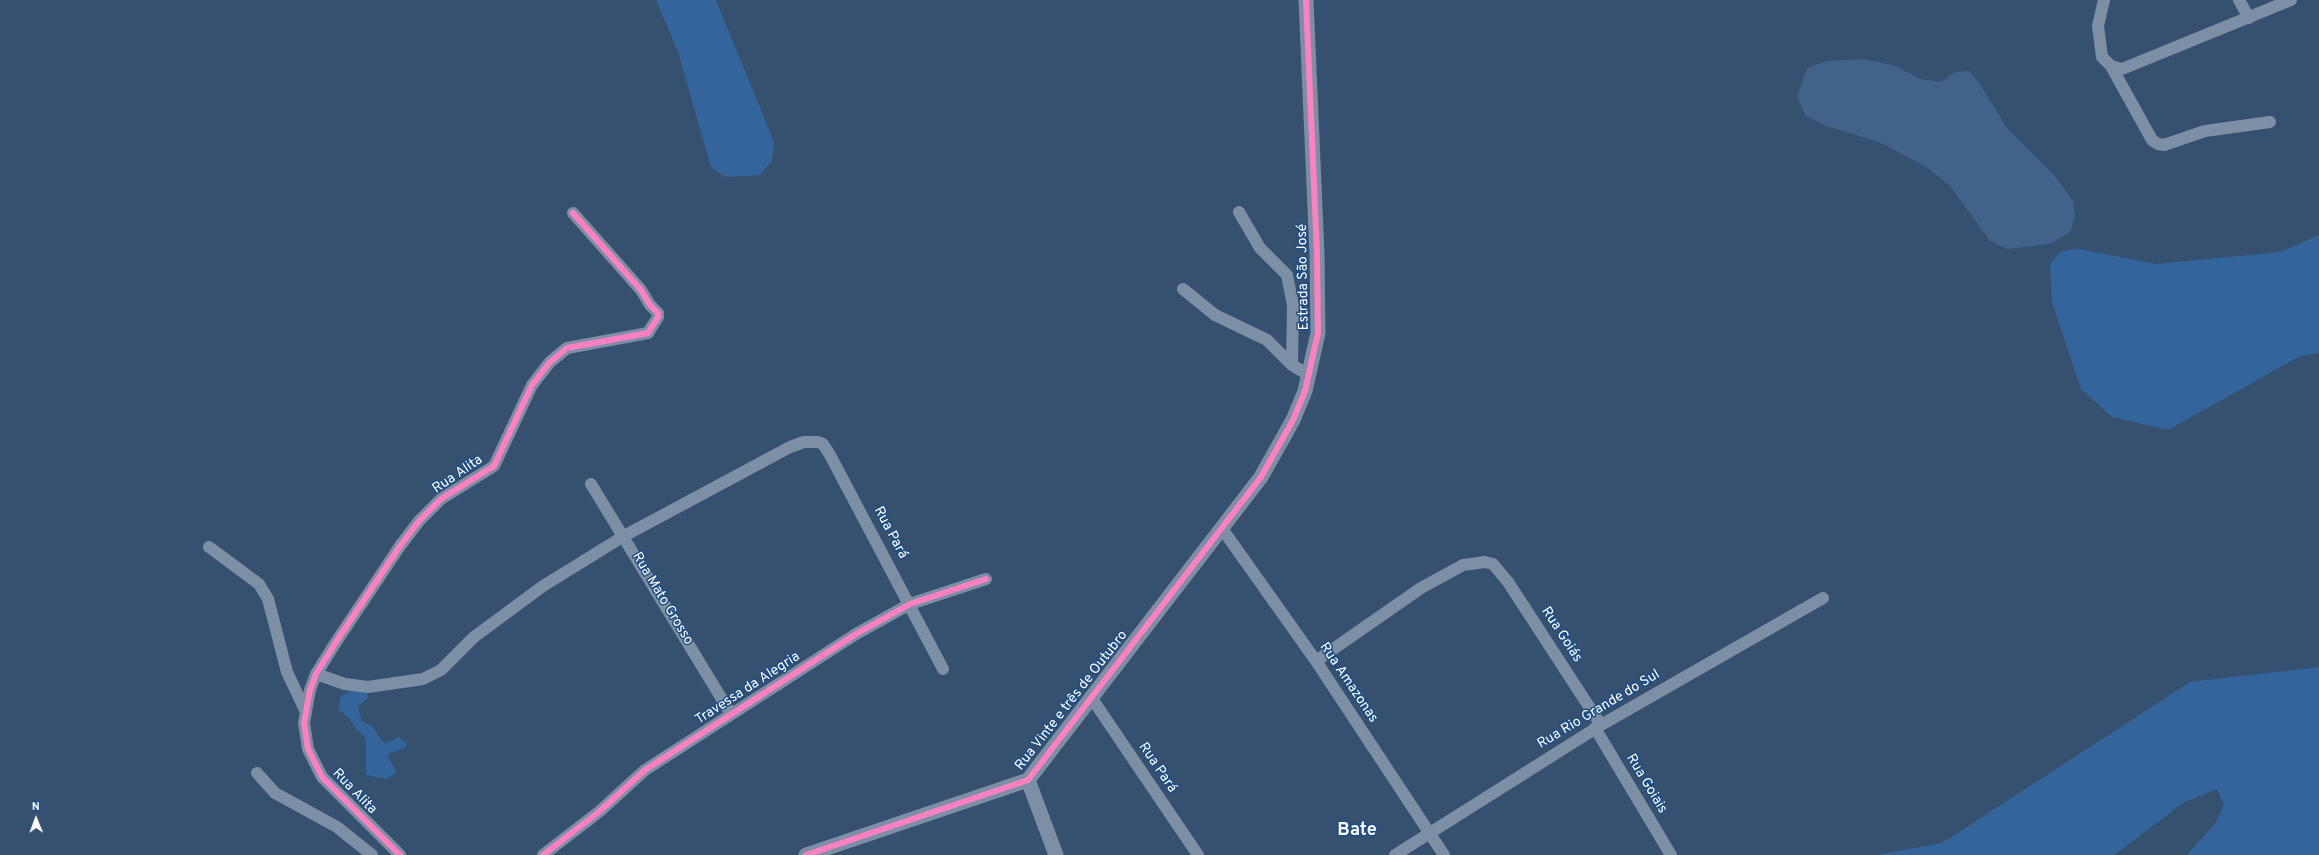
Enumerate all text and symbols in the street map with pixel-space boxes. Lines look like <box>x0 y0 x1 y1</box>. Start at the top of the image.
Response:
street label: Estrada São José <box>1295 224 1313 330</box>
street label: Rua Alita <box>430 452 486 498</box>
street label: Rua Pará <box>869 504 911 562</box>
street label: Rua Mato Grosso <box>628 550 696 648</box>
street label: Rua Goiás <box>1537 604 1585 666</box>
street label: Rua Vinte e três de Outubro <box>1012 628 1132 774</box>
street label: Rua Amazonas <box>1315 640 1381 726</box>
street label: Travessa da Alegria <box>693 649 803 729</box>
street label: Rua Rio Grande do Sul <box>1535 667 1663 753</box>
street label: Rua Pará <box>1134 740 1180 796</box>
street label: Rua Goiais <box>1622 751 1670 817</box>
street label: Rua Alita <box>328 766 380 818</box>
north arrow <box>16 799 56 839</box>
text: N <box>32 800 40 814</box>
district label: Bate <box>1337 820 1377 842</box>

